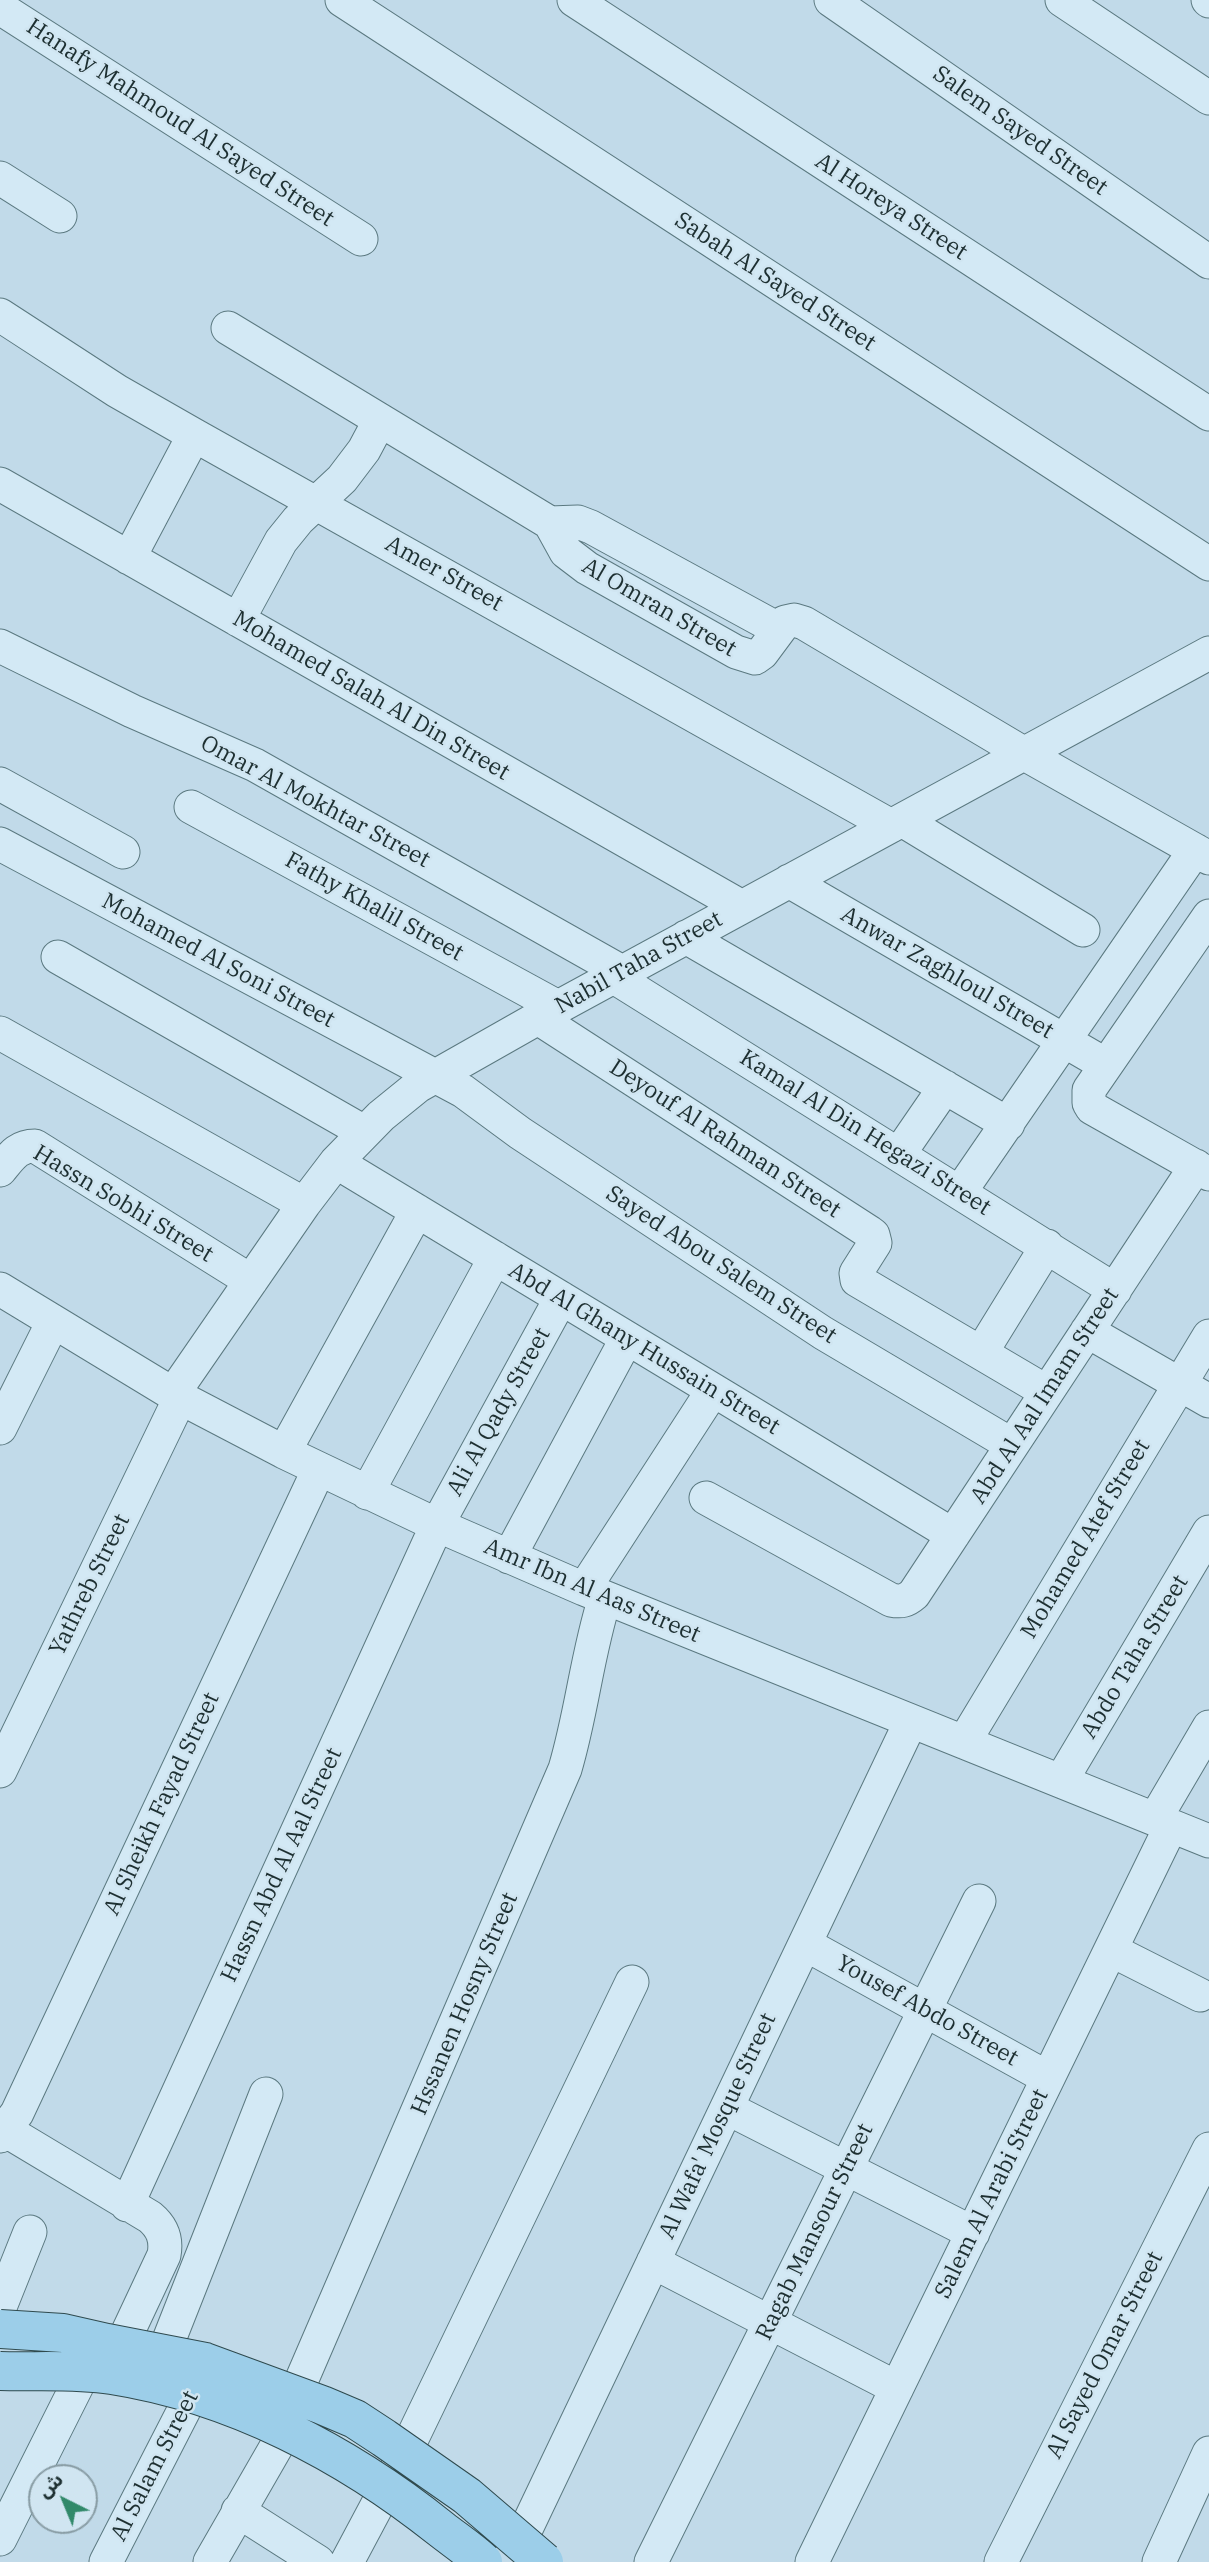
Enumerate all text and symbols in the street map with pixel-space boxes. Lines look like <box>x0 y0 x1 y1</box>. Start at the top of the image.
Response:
street label: Hanafy Mahmoud Al Sayed Street <box>21 13 339 233</box>
street label: Salem Sayed Street <box>927 60 1113 202</box>
street label: Al Horeya Street <box>810 148 972 266</box>
street label: Sabah Al Sayed Street <box>669 207 881 357</box>
street label: Amer Street <box>380 530 508 618</box>
street label: Al Omran Street <box>577 553 741 663</box>
street label: Mohamed Salah Al Din Street <box>228 605 514 787</box>
street label: Omar Al Mokhtar Street <box>196 730 434 874</box>
street label: Fathy Khalil Street <box>280 847 468 967</box>
street label: Mohamed Al Soni Street <box>97 888 339 1034</box>
street label: Anwar Zaghloul Street <box>836 901 1058 1045</box>
street label: Nabil Taha Street <box>551 906 727 1020</box>
street label: Kamal Al Din Hegazi Street <box>734 1044 996 1222</box>
street label: Deyouf Al Rahman Street <box>604 1054 846 1224</box>
street label: Hassn Sobhi Street <box>28 1139 218 1269</box>
street label: Sayed Abou Salem Street <box>601 1180 841 1350</box>
street label: Abd Al Ghany Hussain Street <box>503 1257 785 1441</box>
street label: Abd Al Aal Imam Street <box>965 1283 1125 1509</box>
street label: Ali Al Qady Street <box>441 1323 557 1501</box>
street label: Mohamed Atef Street <box>1016 1434 1156 1644</box>
street label: Yathreb Street <box>44 1510 136 1660</box>
street label: Amr Ibn Al Aas Street <box>480 1533 704 1649</box>
street label: Abdo Taha Street <box>1075 1570 1195 1744</box>
street label: Al Sheikh Fayad Street <box>98 1688 226 1920</box>
street label: Hassn Abd Al Aal Street <box>216 1744 348 1986</box>
street label: Hssanen Hosny Street <box>406 1889 524 2119</box>
street label: Yousef Abdo Street <box>831 1950 1023 2072</box>
street label: Al Wafa' Mosque Street <box>654 2009 782 2243</box>
street label: Salem Al Arabi Street <box>929 2085 1055 2303</box>
street label: Ragab Mansour Street <box>751 2119 879 2345</box>
street label: Al Sayed Omar Street <box>1041 2247 1169 2463</box>
street label: Al Salam Street <box>105 2386 205 2546</box>
north arrow <box>28 2464 98 2534</box>
text: ش <box>32 2467 68 2503</box>

